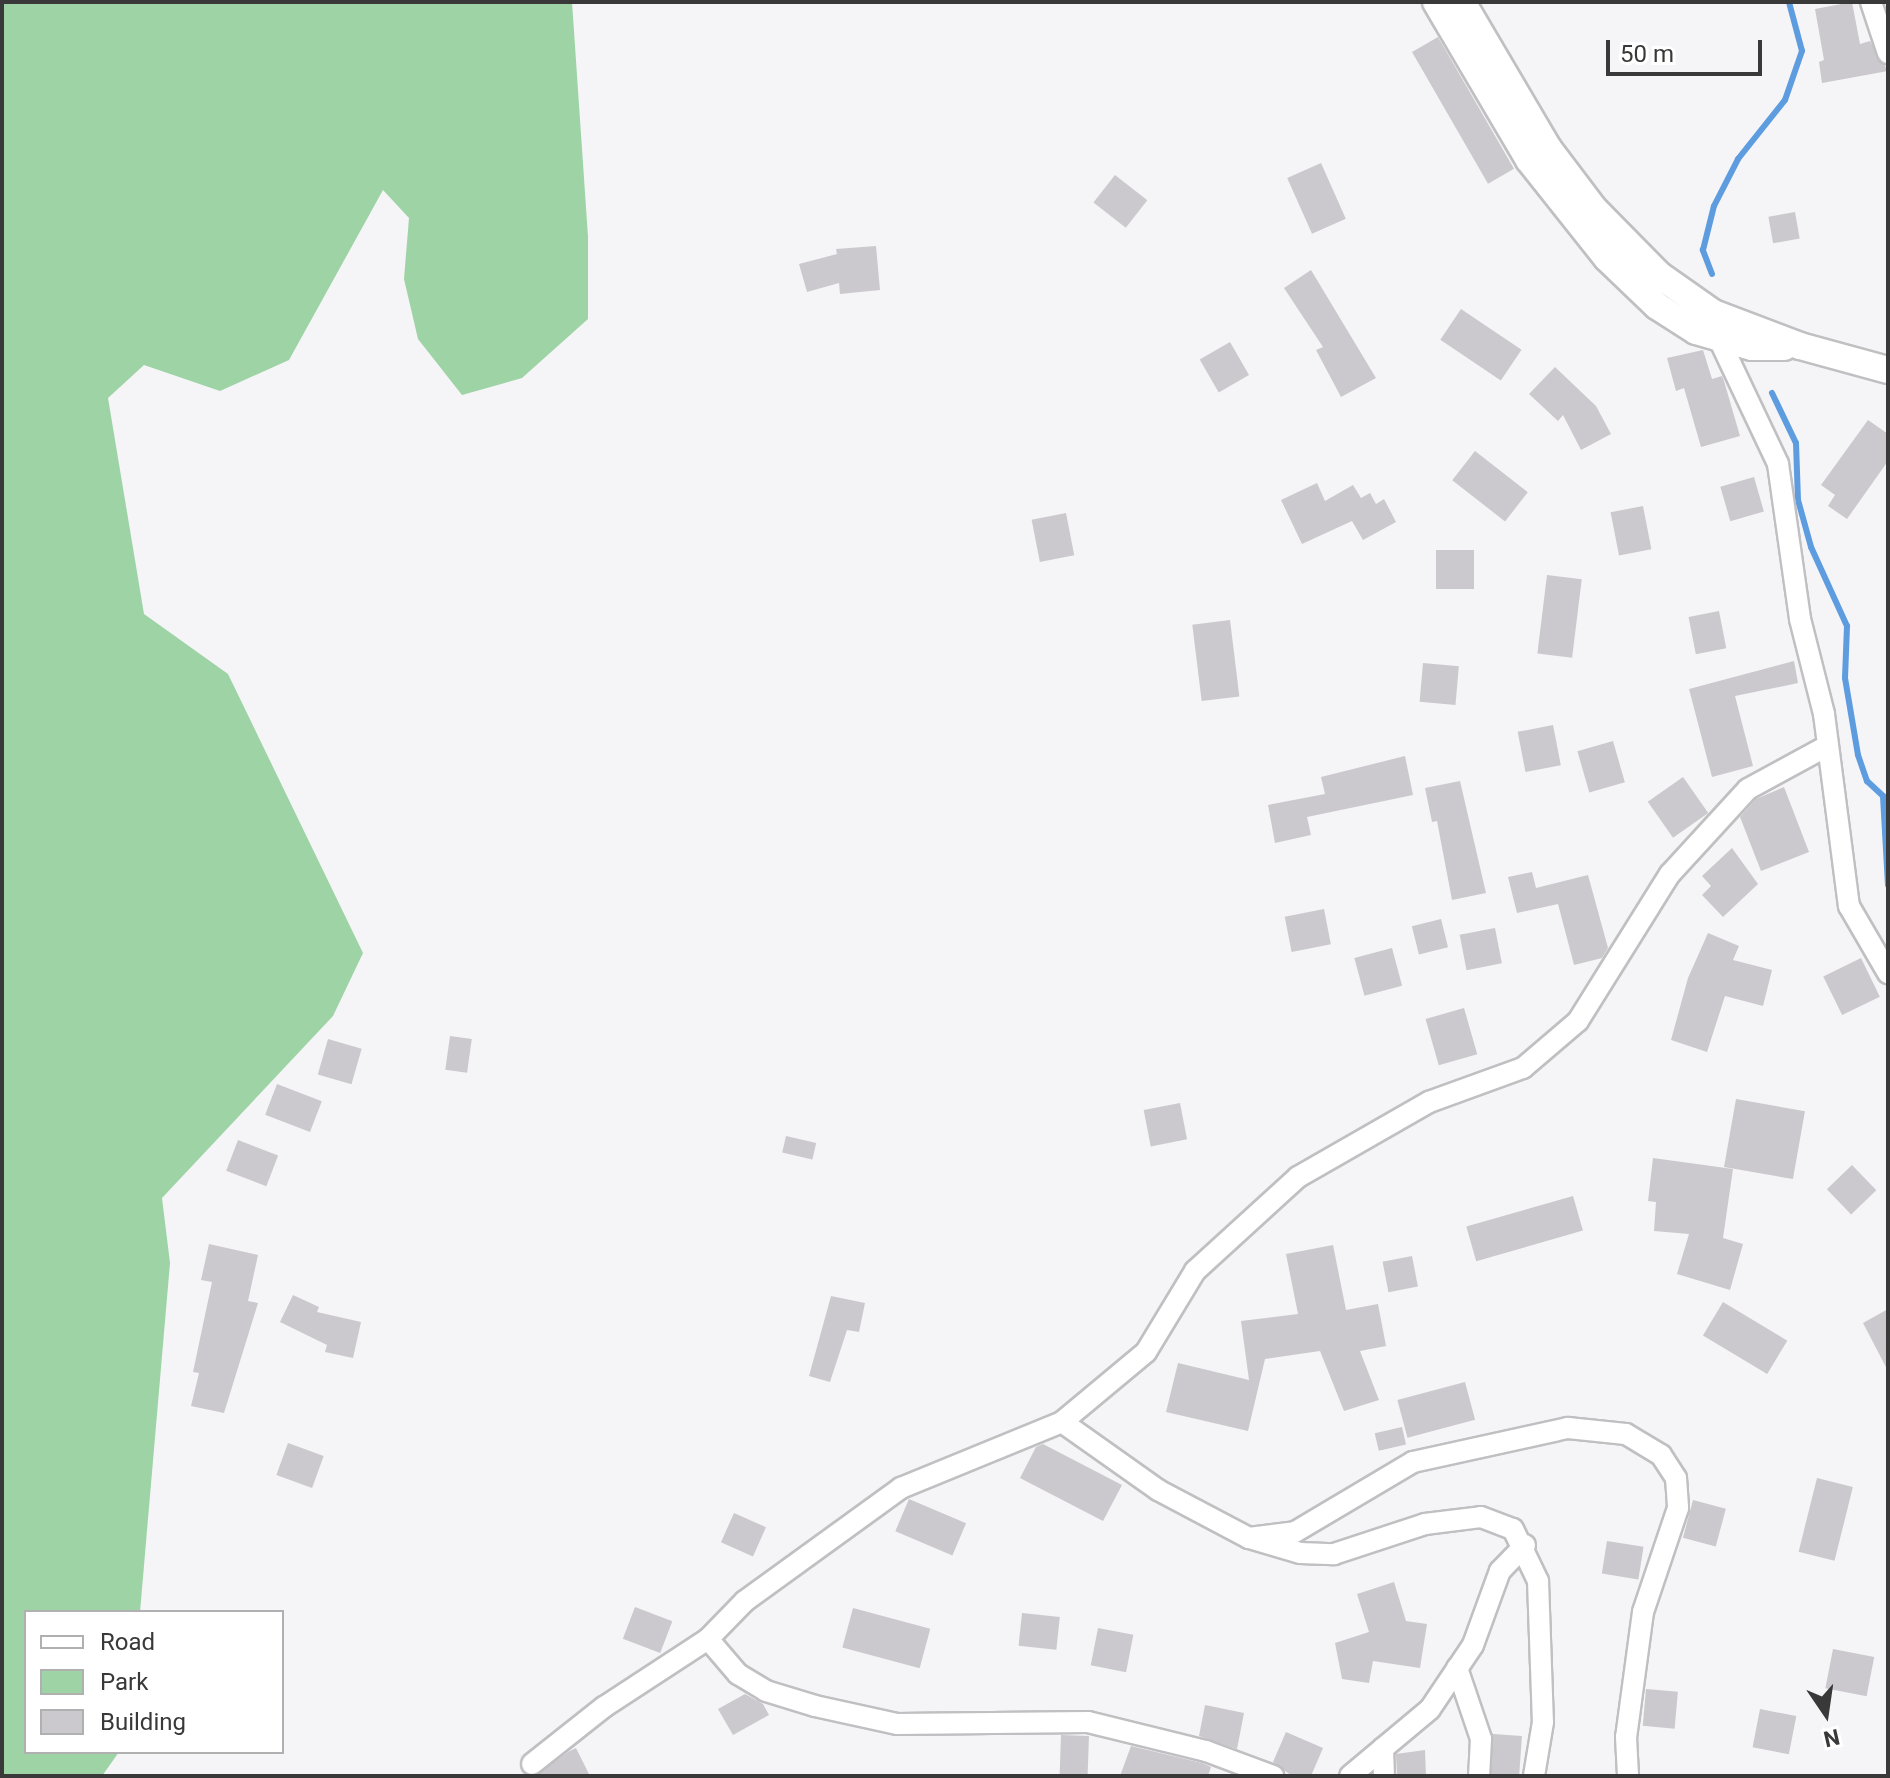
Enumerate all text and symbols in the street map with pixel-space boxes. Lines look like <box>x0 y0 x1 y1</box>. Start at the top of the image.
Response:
scale bar <box>1610 24 1766 74</box>
text: 50 m <box>1620 40 1674 68</box>
legend <box>24 1610 284 1754</box>
text: Road <box>100 1628 155 1656</box>
text: Park <box>100 1668 148 1696</box>
north arrow <box>1786 1674 1866 1754</box>
text: Building <box>100 1708 186 1736</box>
text: N <box>1821 1724 1842 1752</box>

